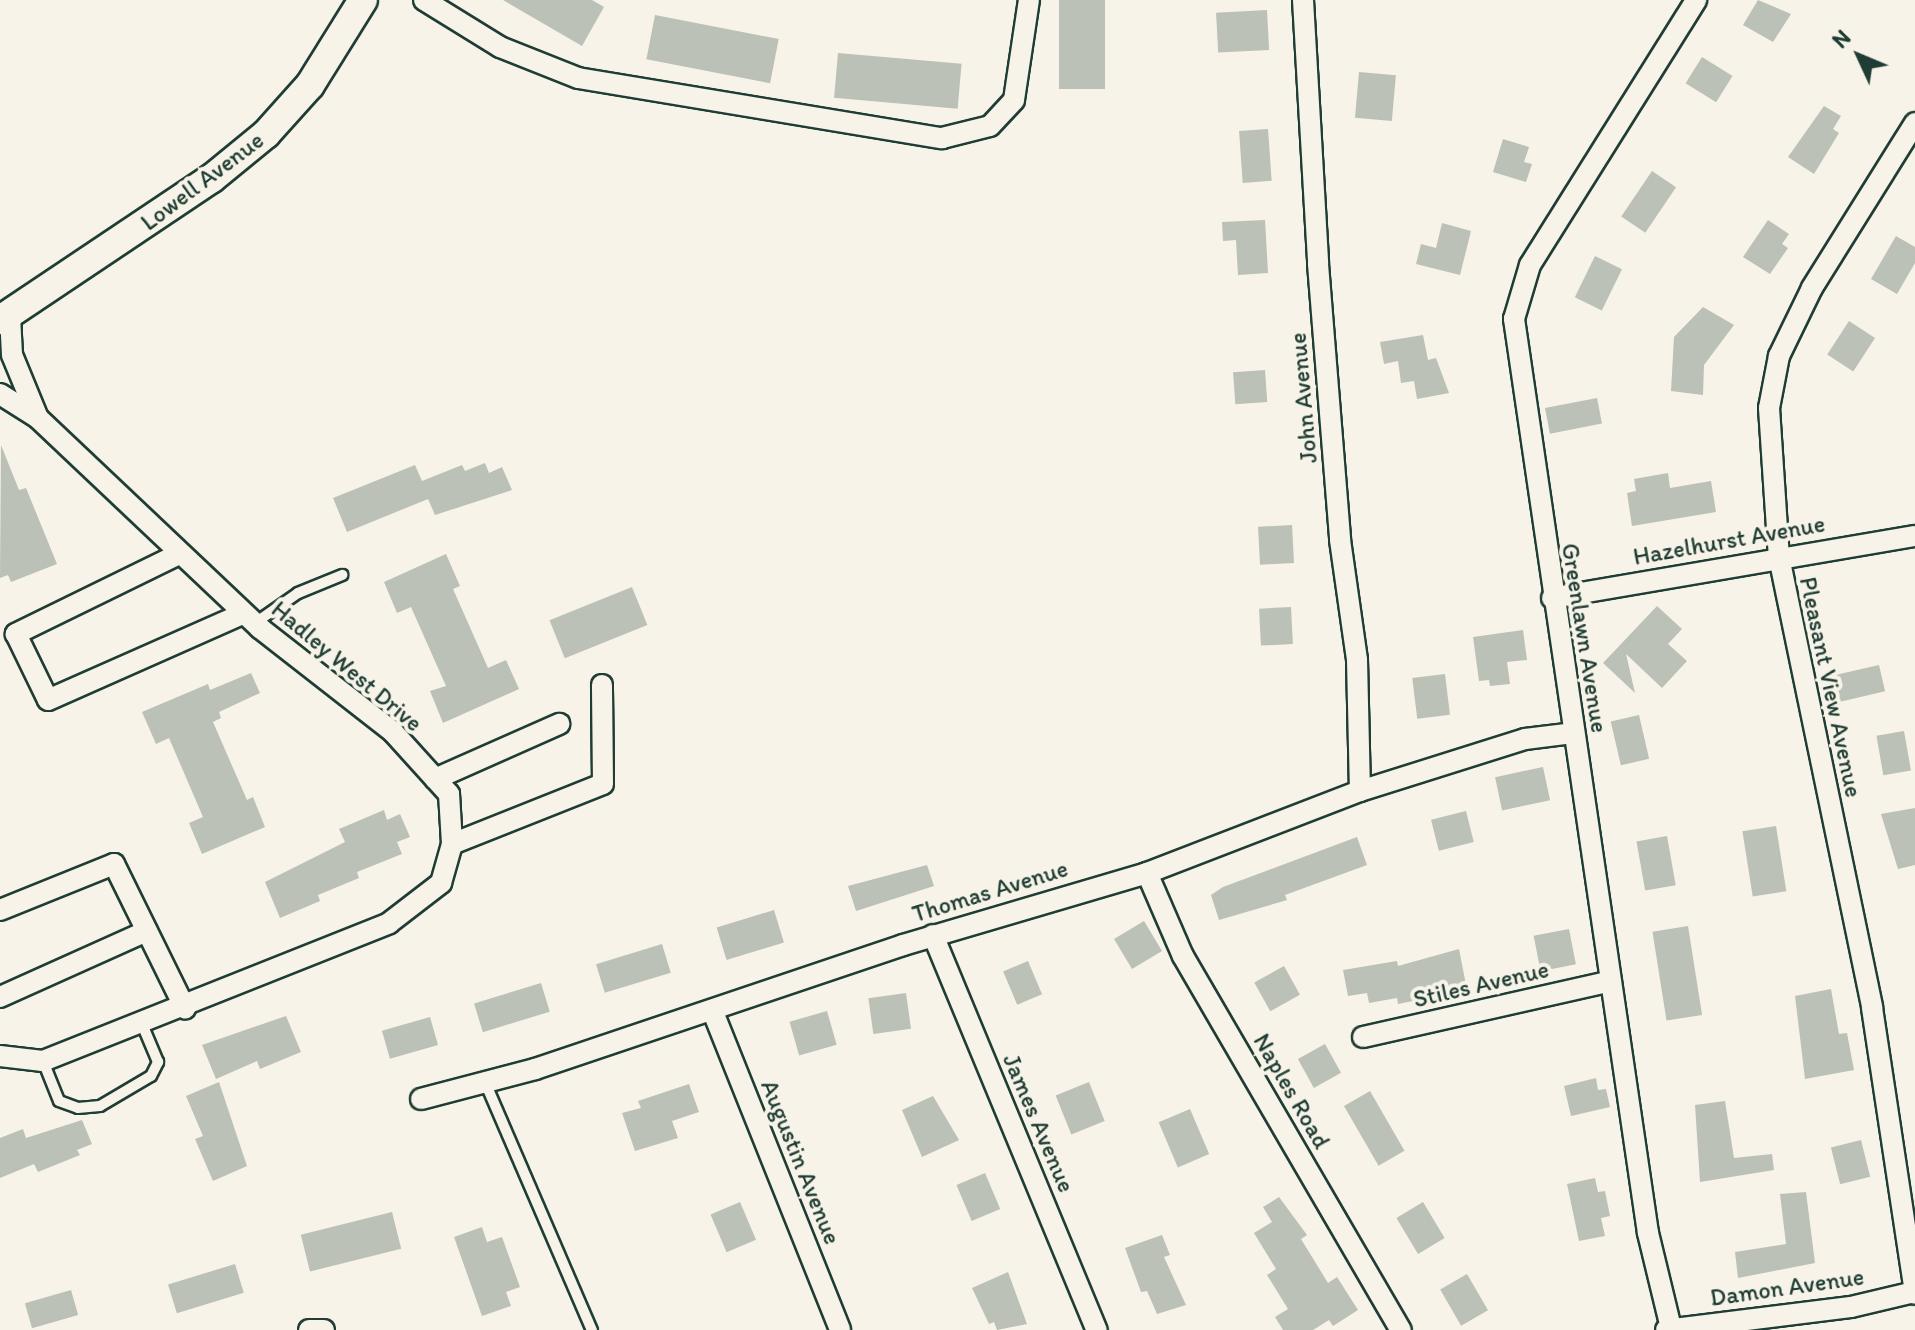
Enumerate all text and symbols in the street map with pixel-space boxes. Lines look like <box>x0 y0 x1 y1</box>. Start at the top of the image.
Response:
north arrow <box>1819 16 1899 96</box>
text: N <box>1826 24 1856 54</box>
street label: Lowell Avenue <box>135 126 269 236</box>
street label: John Avenue <box>1283 332 1323 464</box>
street label: Hazelhurst Avenue <box>1631 509 1827 571</box>
street label: Greenlawn Avenue <box>1556 542 1614 734</box>
street label: Pleasant View Avenue <box>1794 575 1868 799</box>
street label: Hadley West Drive <box>266 595 428 737</box>
street label: Thomas Avenue <box>909 854 1071 928</box>
street label: Stiles Avenue <box>1410 954 1552 1014</box>
street label: Naples Road <box>1248 1029 1336 1153</box>
street label: James Avenue <box>997 1050 1081 1196</box>
street label: Augustin Avenue <box>755 1076 847 1248</box>
street label: Damon Avenue <box>1709 1262 1865 1312</box>

